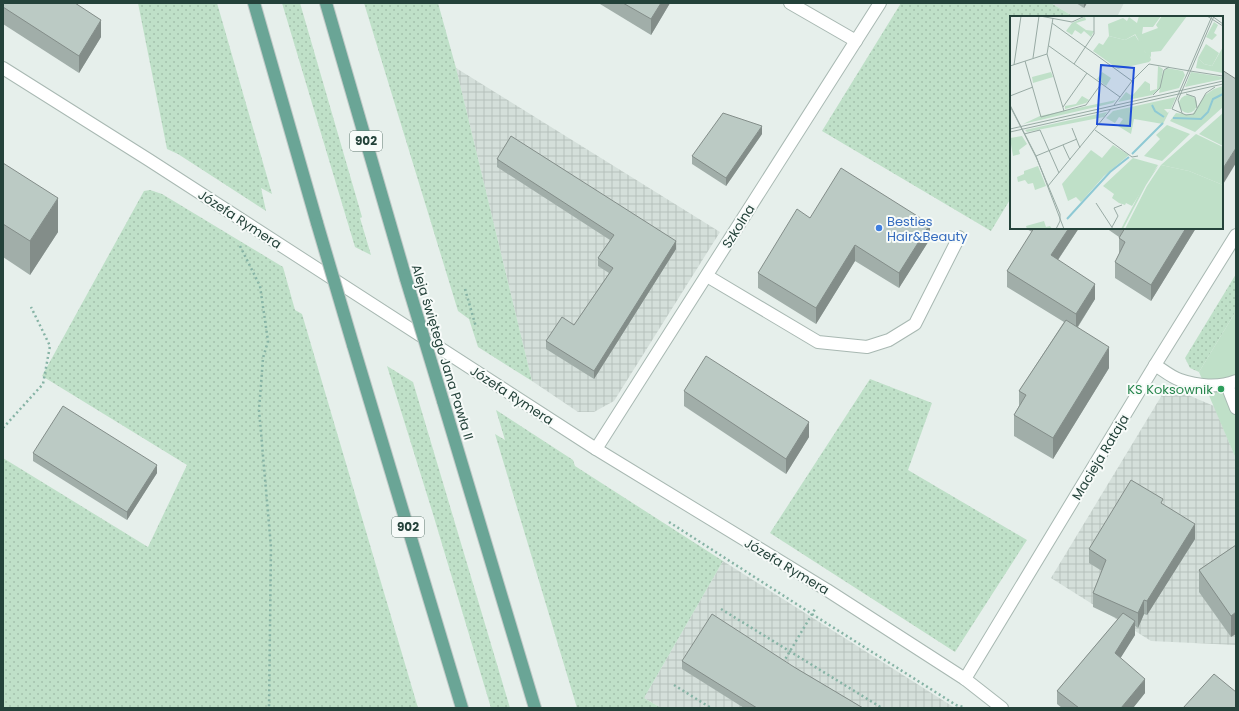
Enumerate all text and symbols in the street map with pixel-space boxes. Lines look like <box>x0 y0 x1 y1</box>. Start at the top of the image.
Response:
inset map <box>1010 16 1223 229</box>
road number: 902 <box>350 131 382 151</box>
street label: Józefa Rymera <box>194 185 285 254</box>
street label: Szkolna <box>717 201 759 252</box>
place label: Besties Hair&Beauty <box>887 212 968 246</box>
marker: Besties Hair&Beauty <box>874 223 884 233</box>
street label: Aleja świętego Jana Pawła II <box>407 262 478 442</box>
street label: Józefa Rymera <box>466 361 557 430</box>
place label: KS Koksownik <box>1127 380 1213 399</box>
marker: KS Koksownik <box>1216 384 1226 394</box>
street label: Macieja Rataja <box>1067 411 1134 504</box>
road number: 902 <box>392 517 424 537</box>
street label: Józefa Rymera <box>741 534 833 599</box>

